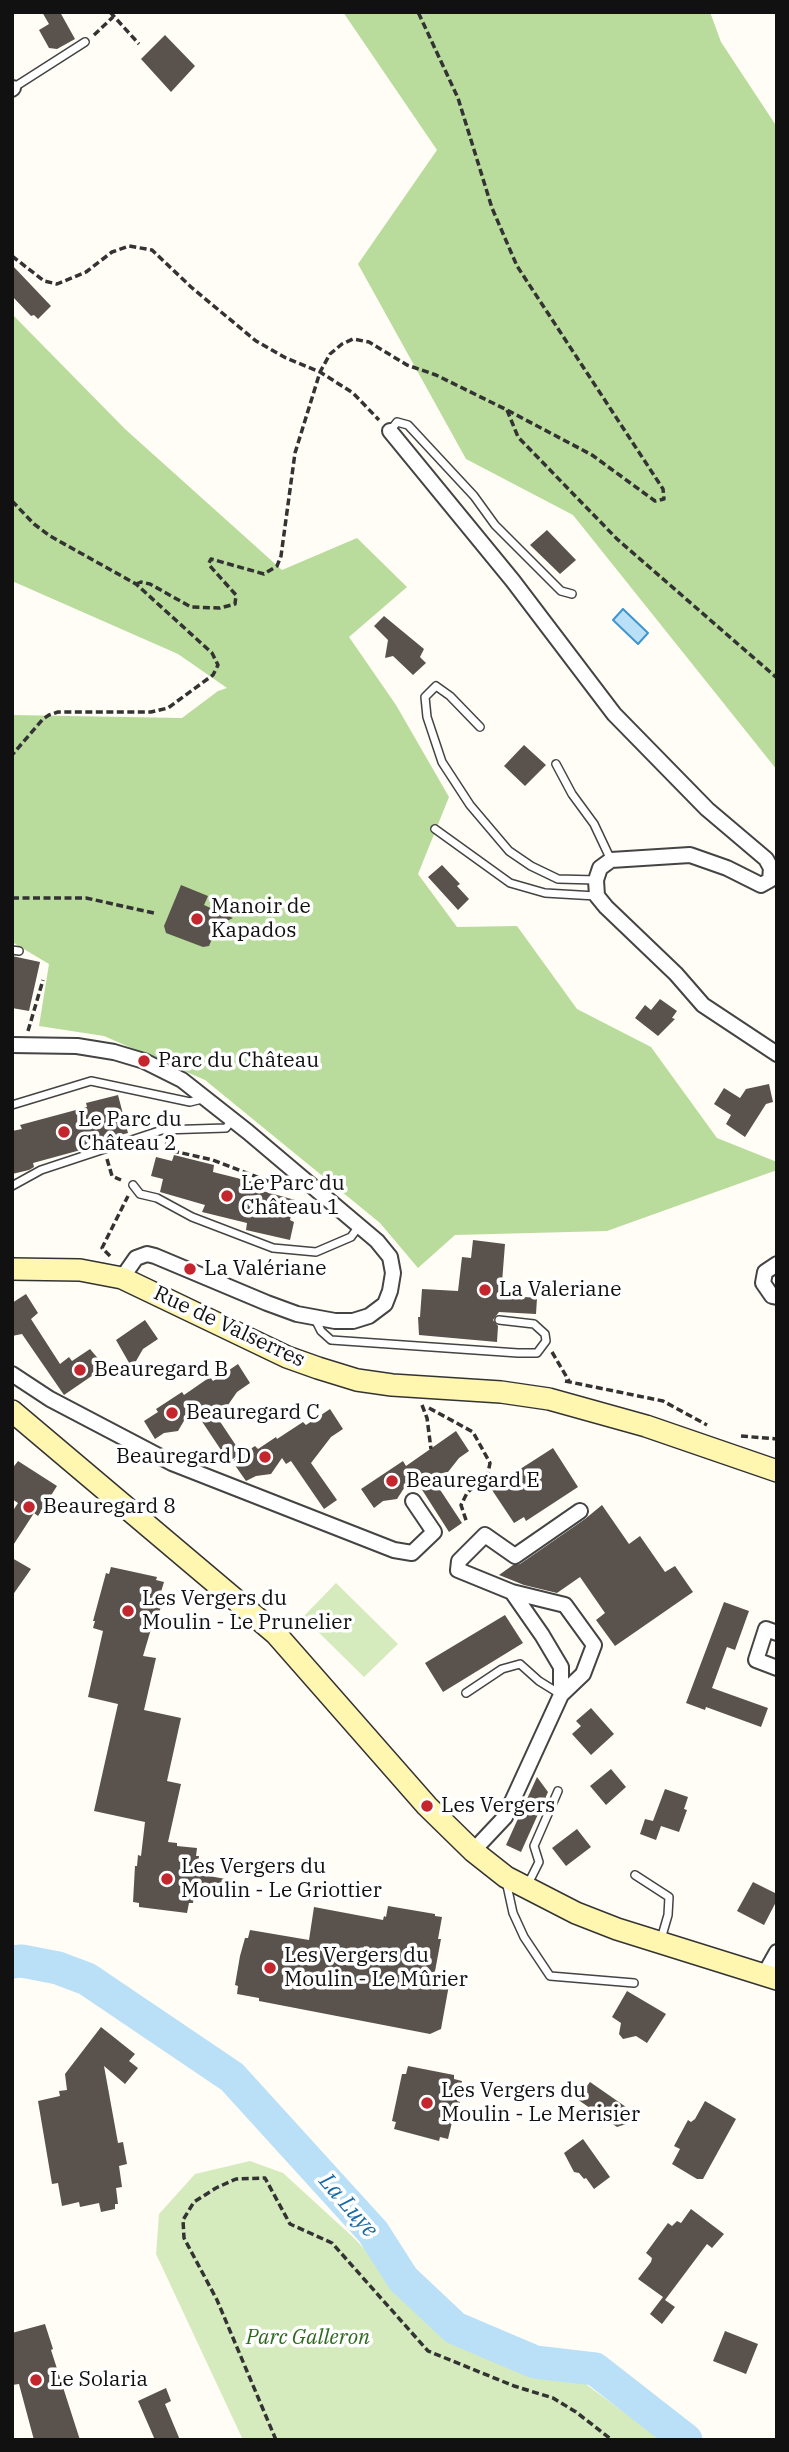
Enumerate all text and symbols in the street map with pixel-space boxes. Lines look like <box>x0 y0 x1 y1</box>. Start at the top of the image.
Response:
place label: Manoir de Kapados <box>211 894 311 944</box>
marker: Manoir de Kapados <box>189 911 205 927</box>
place label: Parc du Château <box>158 1048 319 1074</box>
marker: Parc du Château <box>136 1053 152 1069</box>
place label: Le Parc du Château 2 <box>78 1107 182 1157</box>
marker: Le Parc du Château 2 <box>56 1124 72 1140</box>
place label: Le Parc du Château 1 <box>241 1171 345 1221</box>
marker: Le Parc du Château 1 <box>219 1188 235 1204</box>
place label: La Valériane <box>204 1256 326 1282</box>
marker: La Valériane <box>182 1261 198 1277</box>
place label: La Valeriane <box>499 1277 621 1303</box>
street label: Rue de Valserres <box>149 1281 309 1373</box>
marker: La Valeriane <box>477 1282 493 1298</box>
place label: Beauregard B <box>94 1357 228 1383</box>
marker: Beauregard B <box>72 1362 88 1378</box>
place label: Beauregard C <box>186 1400 320 1426</box>
marker: Beauregard C <box>164 1405 180 1421</box>
place label: Beauregard D <box>116 1444 251 1470</box>
marker: Beauregard D <box>257 1449 273 1465</box>
place label: Beauregard E <box>406 1468 540 1494</box>
marker: Beauregard E <box>384 1473 400 1489</box>
place label: Beauregard 8 <box>43 1494 176 1520</box>
marker: Beauregard 8 <box>21 1499 37 1515</box>
place label: Les Vergers du Moulin - Le Prunelier <box>142 1586 352 1636</box>
marker: Les Vergers du Moulin - Le Prunelier <box>120 1603 136 1619</box>
place label: Les Vergers <box>441 1793 555 1819</box>
marker: Les Vergers <box>419 1798 435 1814</box>
place label: Les Vergers du Moulin - Le Griottier <box>181 1854 382 1904</box>
marker: Les Vergers du Moulin - Le Griottier <box>159 1871 175 1887</box>
place label: Les Vergers du Moulin - Le Mûrier <box>284 1943 468 1993</box>
marker: Les Vergers du Moulin - Le Mûrier <box>262 1960 278 1976</box>
place label: Les Vergers du Moulin - Le Merisier <box>441 2078 640 2128</box>
marker: Les Vergers du Moulin - Le Merisier <box>419 2095 435 2111</box>
water label: La Luye <box>313 2168 383 2244</box>
park label: Parc Galleron <box>246 2325 370 2351</box>
place label: Le Solaria <box>50 2367 148 2393</box>
marker: Le Solaria <box>28 2372 44 2388</box>

